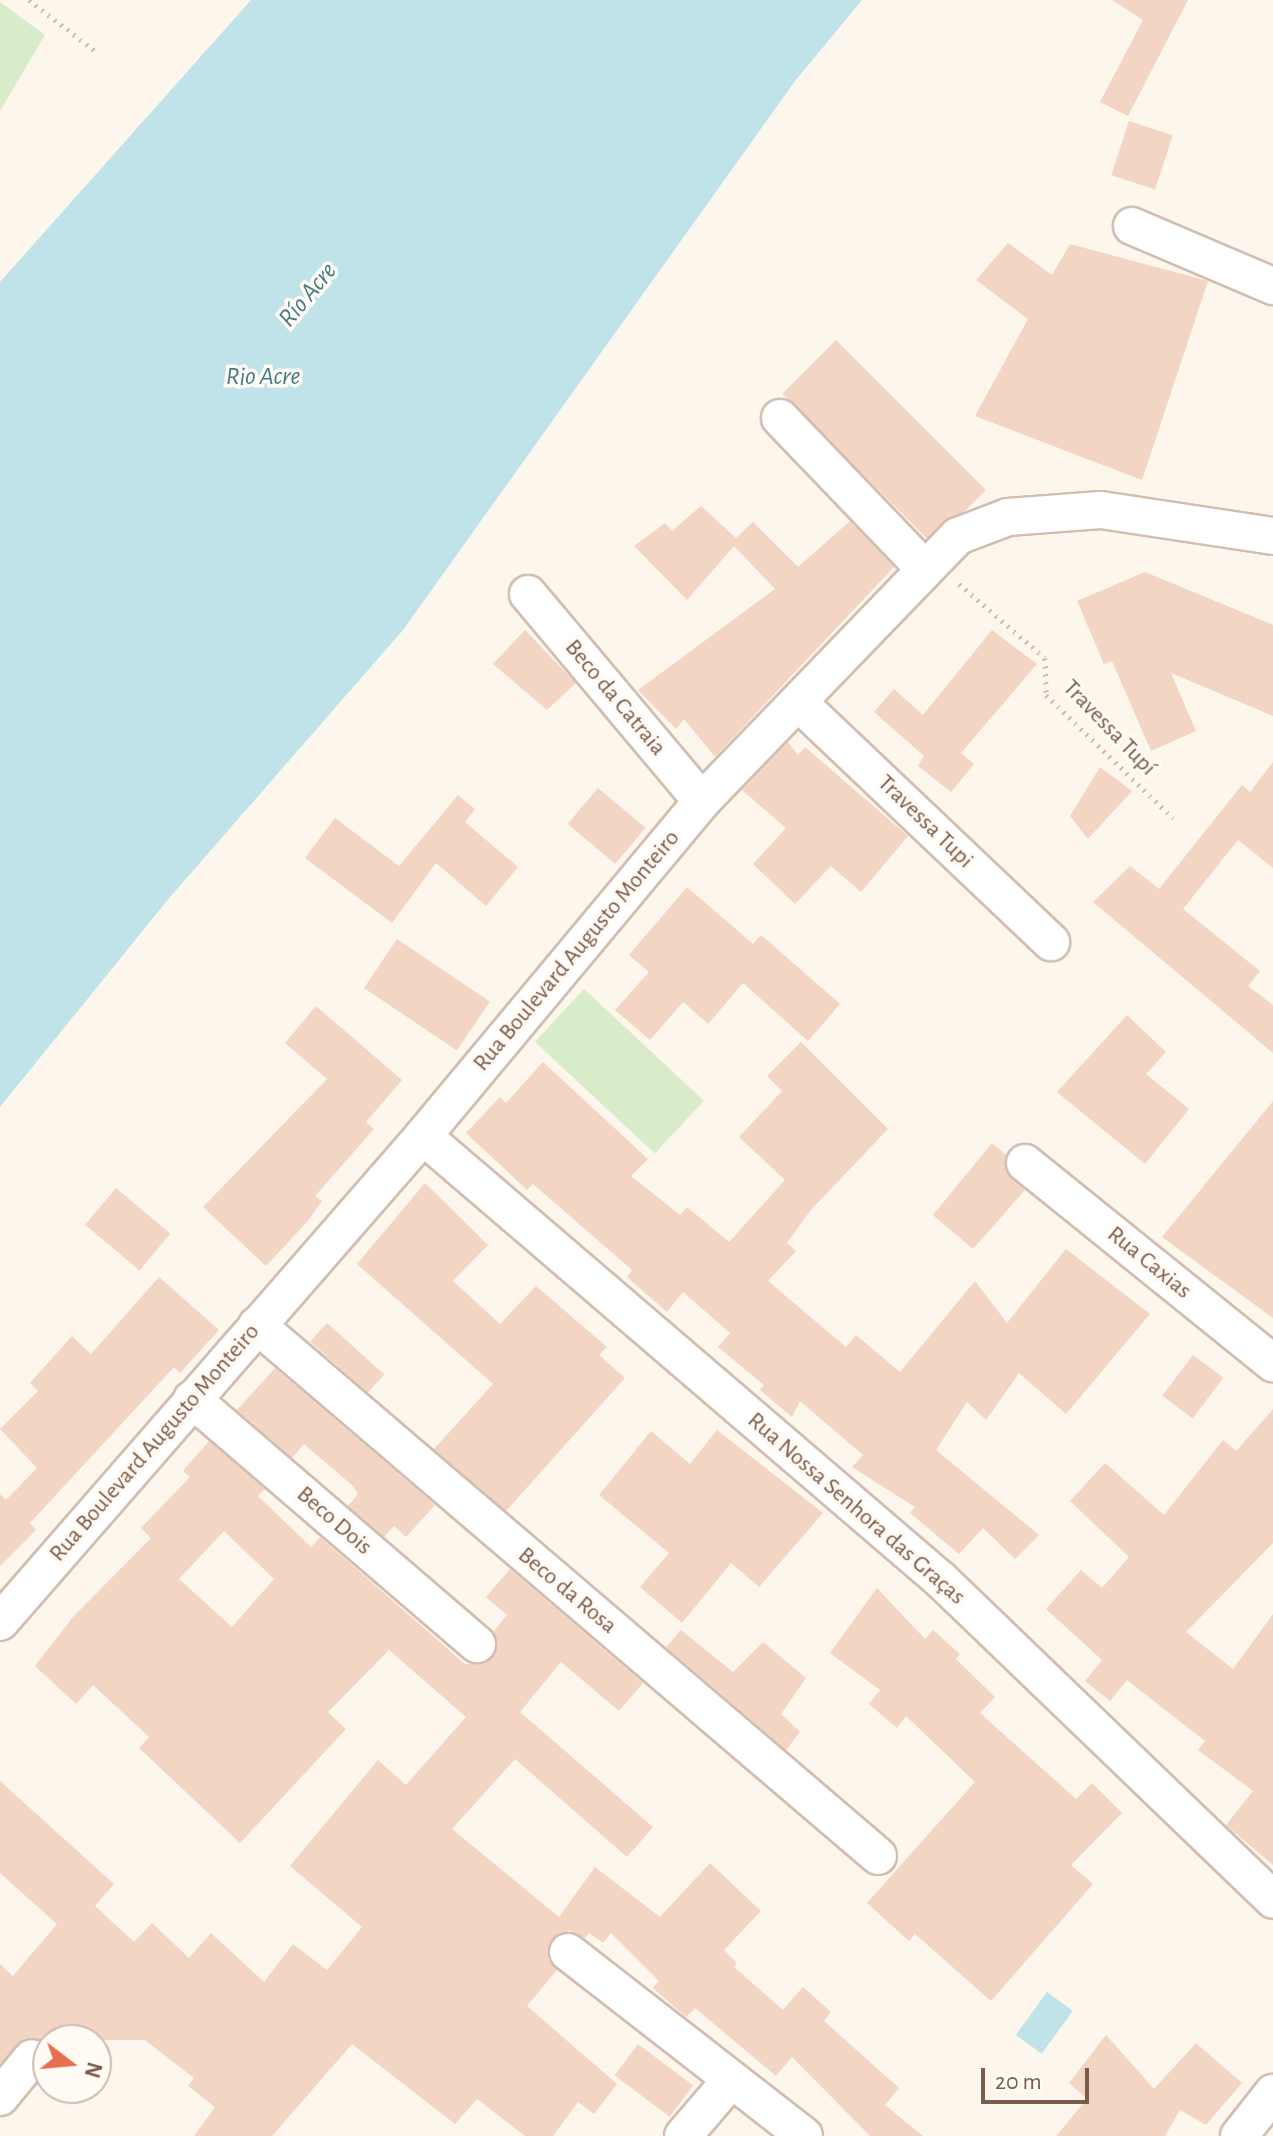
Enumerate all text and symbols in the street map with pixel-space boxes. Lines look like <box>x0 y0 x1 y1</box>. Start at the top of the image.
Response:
water label: Río Acre <box>272 256 344 334</box>
water label: Rio Acre <box>226 361 300 393</box>
street label: Beco da Catraia <box>558 634 672 762</box>
street label: Travessa Tupí <box>1056 674 1162 782</box>
street label: Travessa Tupi <box>871 769 979 875</box>
street label: Rua Boulevard Augusto Monteiro <box>468 824 686 1078</box>
street label: Rua Caxias <box>1101 1220 1197 1306</box>
street label: Rua Boulevard Augusto Monteiro <box>44 1318 266 1568</box>
street label: Rua Nossa Senhora das Graças <box>741 1407 971 1611</box>
street label: Beco Dois <box>290 1480 378 1562</box>
street label: Beco da Rosa <box>512 1541 622 1641</box>
north arrow <box>32 2024 112 2104</box>
scale bar <box>985 2052 1093 2102</box>
text: N <box>80 2060 106 2080</box>
text: 20 m <box>995 2070 1042 2094</box>

